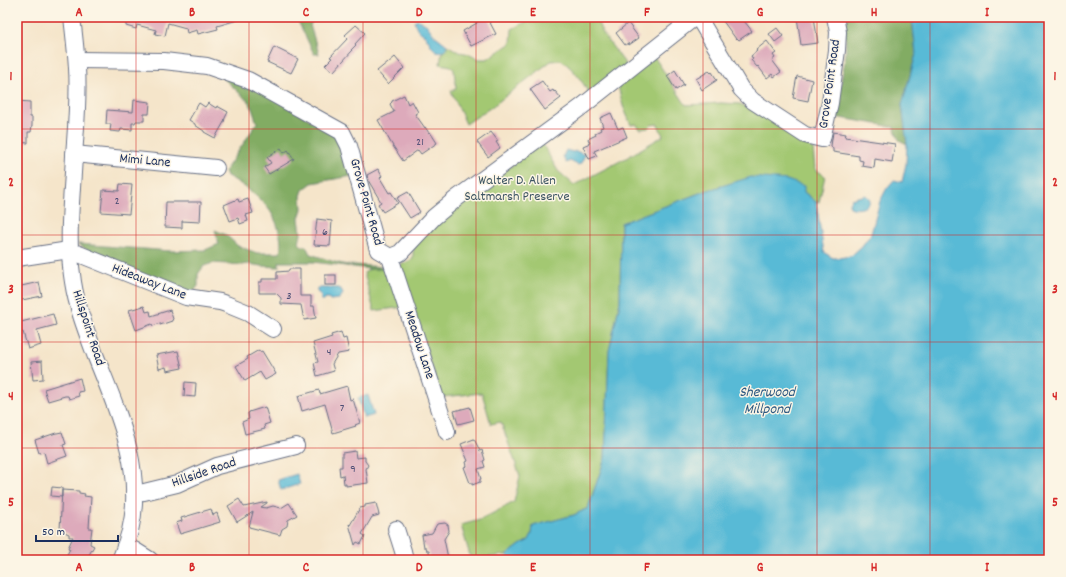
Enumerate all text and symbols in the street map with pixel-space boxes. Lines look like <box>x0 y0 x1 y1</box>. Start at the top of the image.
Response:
text: A <box>75 4 83 23</box>
text: B <box>189 4 195 23</box>
text: C <box>303 4 310 23</box>
text: D <box>416 4 423 23</box>
text: E <box>530 4 537 23</box>
text: F <box>644 4 650 23</box>
text: G <box>757 4 764 23</box>
text: H <box>871 4 878 23</box>
text: I <box>985 4 990 23</box>
street label: Grove Point Road <box>814 38 846 130</box>
text: 1 <box>10 68 13 87</box>
text: 1 <box>1054 68 1057 87</box>
house number: 21 <box>416 134 424 151</box>
street label: Mimi Lane <box>119 149 171 173</box>
street label: Grove Point Road <box>344 156 388 248</box>
park label: Walter D. Allen Saltmarsh Preserve <box>464 171 570 207</box>
text: 2 <box>8 174 14 193</box>
text: 2 <box>1052 174 1058 193</box>
house number: 2 <box>114 193 120 210</box>
house number: 6 <box>322 224 328 241</box>
street label: Hideaway Lane <box>109 259 189 305</box>
text: 3 <box>8 281 14 300</box>
text: 3 <box>1052 281 1058 300</box>
street label: Hillspoint Road <box>66 288 110 368</box>
house number: 3 <box>286 288 292 305</box>
street label: Meadow Lane <box>399 308 439 382</box>
house number: 4 <box>327 344 332 361</box>
water label: Sherwood Millpond <box>739 382 797 421</box>
text: 4 <box>8 388 14 407</box>
text: 4 <box>1052 388 1058 407</box>
house number: 7 <box>340 400 345 417</box>
street label: Hillside Road <box>169 453 239 493</box>
house number: 9 <box>350 461 356 478</box>
text: 5 <box>8 494 14 513</box>
text: 5 <box>1052 494 1058 513</box>
scale bar <box>36 517 118 543</box>
text: 50 m <box>42 524 65 541</box>
text: A <box>75 559 83 577</box>
text: B <box>189 559 195 577</box>
text: C <box>303 559 310 577</box>
text: D <box>416 559 423 577</box>
text: E <box>530 559 537 577</box>
text: F <box>644 559 650 577</box>
text: G <box>757 559 764 577</box>
text: H <box>871 559 878 577</box>
text: I <box>985 559 990 577</box>

